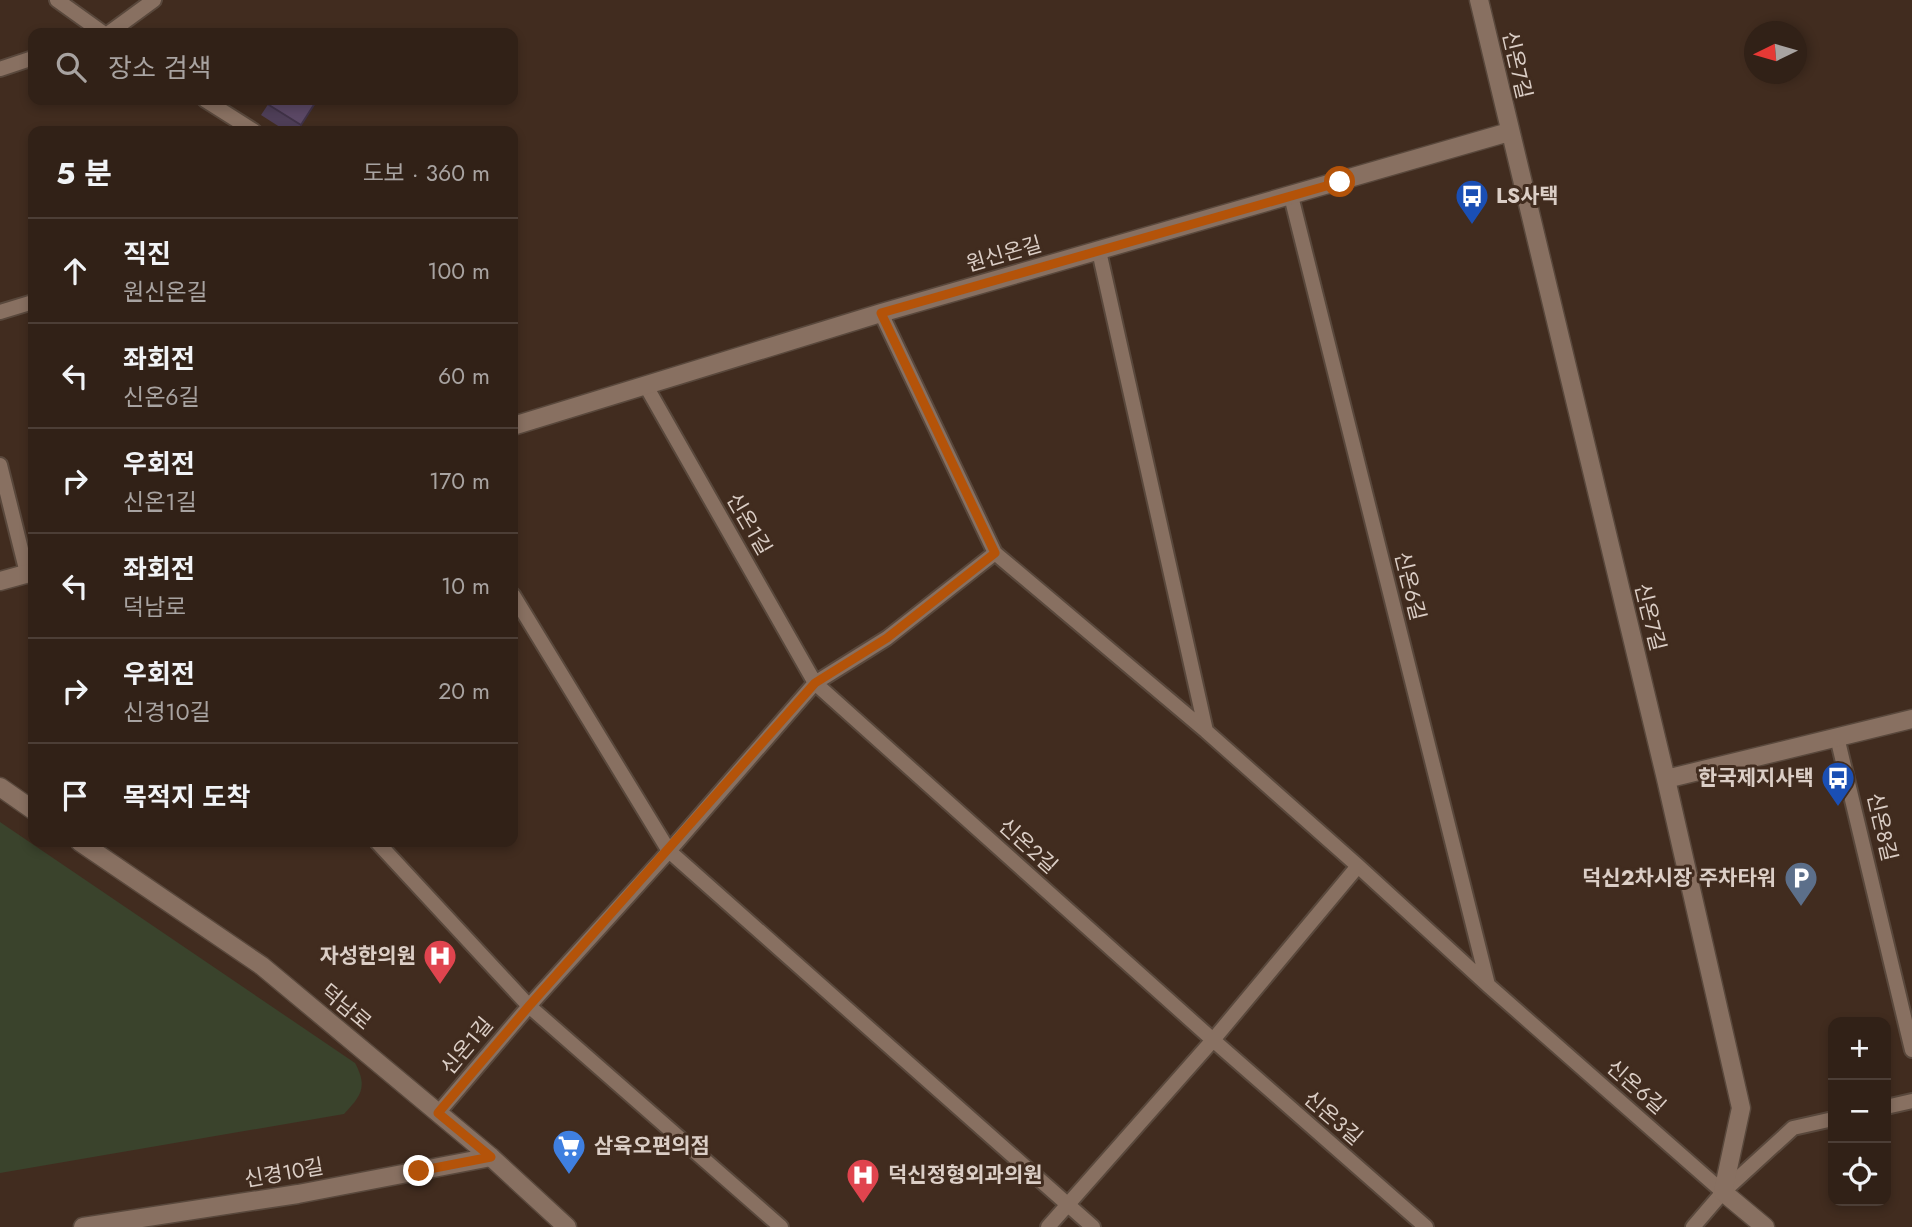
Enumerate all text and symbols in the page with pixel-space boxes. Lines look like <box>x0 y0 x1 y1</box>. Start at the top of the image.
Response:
north arrow <box>1744 21 1807 84</box>
search box <box>28 28 518 105</box>
street label: 신온7길 <box>1495 28 1539 102</box>
icon: search <box>52 48 90 86</box>
text: 장소 검색 <box>108 49 211 87</box>
text: 5 분 <box>56 152 112 195</box>
text: 도보 · 360 m <box>363 156 490 190</box>
route start <box>1324 166 1355 197</box>
bus stop icon: LS사택 <box>1453 177 1491 226</box>
place label: LS사택 <box>1496 181 1559 211</box>
street label: 원신온길 <box>963 229 1045 279</box>
text: 직진 <box>123 235 171 273</box>
icon: ahead <box>56 252 94 290</box>
text: 100 m <box>427 254 490 288</box>
text: 원신온길 <box>123 275 208 309</box>
text: 좌회전 <box>123 340 195 378</box>
icon: left <box>56 357 94 395</box>
text: 60 m <box>438 359 490 393</box>
text: 신온6길 <box>123 380 200 414</box>
text: 우회전 <box>123 445 195 483</box>
icon: right <box>56 462 94 500</box>
text: 170 m <box>429 464 490 498</box>
text: 신온1길 <box>123 485 197 519</box>
street label: 신온1길 <box>719 487 779 561</box>
street label: 신온6길 <box>1387 548 1433 624</box>
text: 좌회전 <box>123 550 195 588</box>
icon: left <box>56 567 94 605</box>
text: 10 m <box>441 569 490 603</box>
street label: 신온7길 <box>1627 580 1673 654</box>
text: 덕남로 <box>123 590 186 624</box>
text: 우회전 <box>123 655 195 693</box>
icon: right <box>56 672 94 710</box>
text: 20 m <box>438 674 490 708</box>
text: 신경10길 <box>123 695 211 729</box>
bus stop icon: 한국제지사택 <box>1819 759 1857 808</box>
place label: 한국제지사택 <box>1698 763 1814 793</box>
icon: arrive <box>56 777 94 815</box>
text: 목적지 도착 <box>123 778 250 816</box>
street label: 신온8길 <box>1860 790 1904 864</box>
street label: 신온2길 <box>992 811 1064 881</box>
parking icon: 덕신2차시장 주차타워 <box>1782 859 1820 908</box>
place label: 덕신2차시장 주차타워 <box>1582 863 1776 893</box>
hospital icon: 자성한의원 <box>421 937 459 986</box>
place label: 자성한의원 <box>319 941 416 971</box>
street label: 덕남로 <box>314 977 378 1037</box>
street label: 신온1길 <box>434 1011 500 1081</box>
map controls <box>1828 1017 1891 1206</box>
button: + <box>1828 1017 1891 1080</box>
street label: 신온6길 <box>1600 1053 1672 1121</box>
button: − <box>1828 1080 1891 1143</box>
street label: 신온3길 <box>1297 1084 1369 1152</box>
supermarket icon: 삼육오편의점 <box>550 1127 588 1176</box>
place label: 삼육오편의점 <box>594 1131 710 1161</box>
button: locate <box>1828 1143 1891 1206</box>
street label: 신경10길 <box>242 1151 326 1195</box>
route end <box>403 1155 434 1186</box>
hospital icon: 덕신정형외과의원 <box>844 1156 882 1205</box>
place label: 덕신정형외과의원 <box>888 1160 1043 1190</box>

